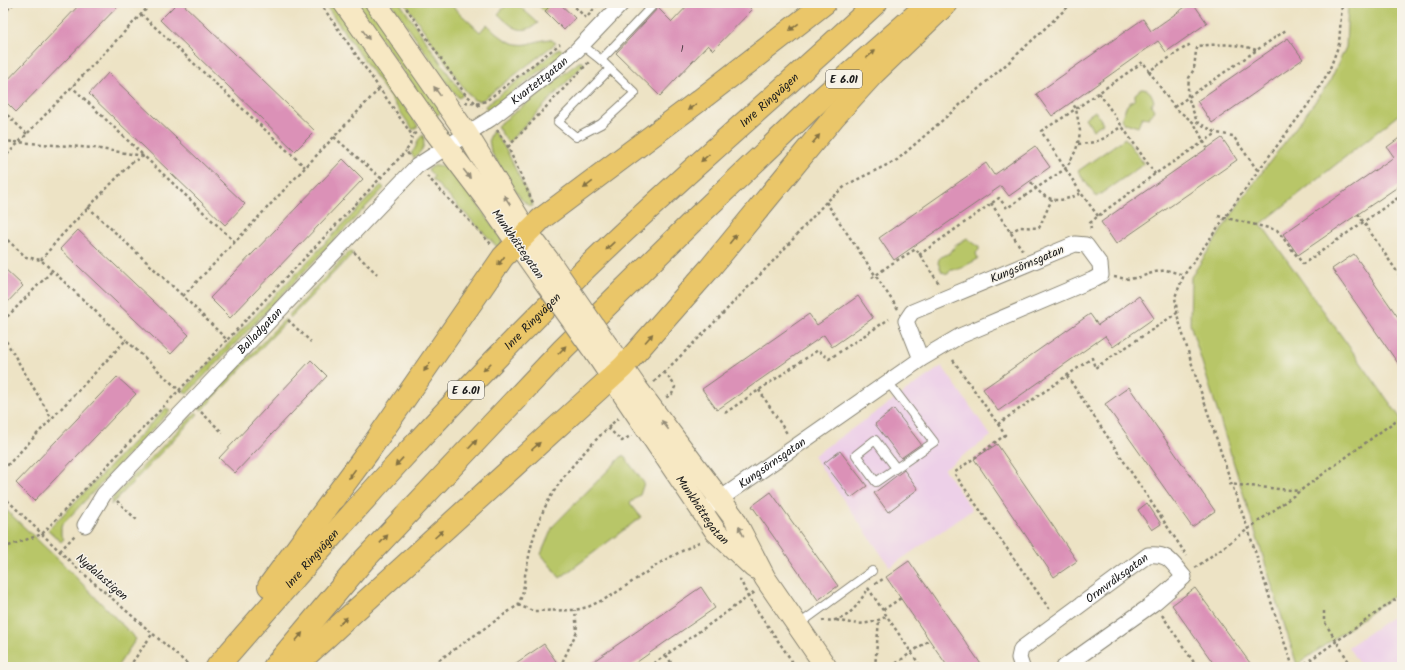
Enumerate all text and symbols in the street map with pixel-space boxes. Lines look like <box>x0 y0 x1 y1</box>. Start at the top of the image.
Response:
one-way arrow <box>789 23 800 31</box>
one-way arrow <box>362 30 370 40</box>
house number: 1 <box>680 41 684 57</box>
one-way arrow <box>867 50 876 59</box>
street label: Kvartettgatan <box>507 52 573 110</box>
street label: Inre Ringvägen <box>735 69 804 133</box>
road number: E 6.01 <box>826 70 862 88</box>
one-way arrow <box>433 85 441 96</box>
one-way arrow <box>686 103 697 111</box>
one-way arrow <box>811 133 820 144</box>
one-way arrow <box>700 153 710 163</box>
one-way arrow <box>463 169 471 180</box>
one-way arrow <box>582 180 593 189</box>
one-way arrow <box>504 194 511 206</box>
street label: Munkhättegatan <box>486 205 549 283</box>
one-way arrow <box>729 234 738 245</box>
street label: Kungsörnsgatan <box>987 240 1067 289</box>
one-way arrow <box>605 241 614 250</box>
one-way arrow <box>497 255 505 266</box>
street label: Inre Ringvägen <box>500 289 566 355</box>
street label: Balladgatan <box>233 303 287 359</box>
one-way arrow <box>644 333 653 343</box>
one-way arrow <box>558 345 567 355</box>
one-way arrow <box>423 362 431 372</box>
one-way arrow <box>482 362 492 372</box>
road number: E 6.01 <box>448 381 484 399</box>
one-way arrow <box>661 420 669 431</box>
street label: Kungsörnsgatan <box>734 433 810 494</box>
one-way arrow <box>468 439 478 449</box>
one-way arrow <box>531 442 541 451</box>
one-way arrow <box>394 457 404 467</box>
one-way arrow <box>348 468 356 479</box>
street label: Munkhättegatan <box>670 472 733 550</box>
street label: Inre Ringvägen <box>280 525 344 593</box>
one-way arrow <box>738 525 744 537</box>
one-way arrow <box>434 529 445 538</box>
one-way arrow <box>380 534 389 544</box>
street label: Nydalastigen <box>71 549 132 606</box>
street label: Ormvråksgatan <box>1082 549 1153 608</box>
one-way arrow <box>338 616 348 626</box>
one-way arrow <box>295 632 304 643</box>

